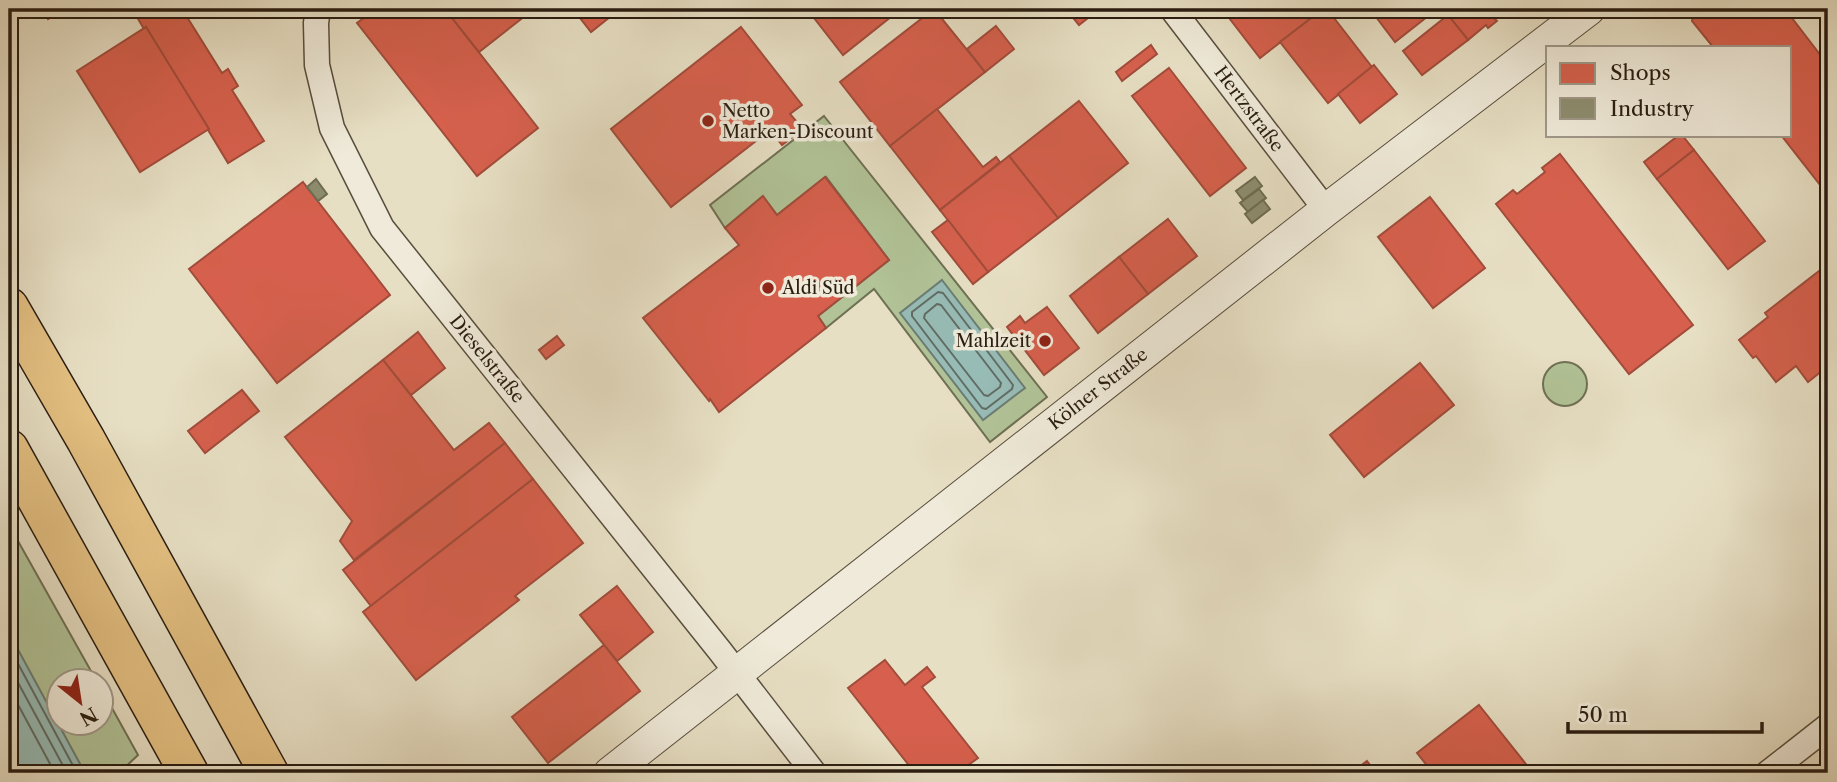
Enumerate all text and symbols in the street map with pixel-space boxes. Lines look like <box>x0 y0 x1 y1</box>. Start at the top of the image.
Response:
legend <box>1546 46 1792 136</box>
text: Shops <box>1610 60 1671 85</box>
street label: Hertzstraße <box>1210 62 1288 156</box>
text: Industry <box>1610 96 1694 121</box>
place label: Netto Marken-Discount <box>722 100 874 143</box>
marker: Netto Marken-Discount <box>700 113 716 129</box>
place label: Aldi Süd <box>781 277 855 299</box>
marker: Aldi Süd <box>760 280 776 296</box>
street label: Dieselstraße <box>445 310 529 408</box>
place label: Mahlzeit <box>956 330 1032 352</box>
marker: Mahlzeit <box>1037 333 1053 349</box>
street label: Kölner Straße <box>1044 343 1152 435</box>
north arrow <box>46 666 116 736</box>
scale bar <box>1568 691 1762 735</box>
text: N <box>75 702 101 730</box>
text: 50 m <box>1578 702 1628 727</box>

